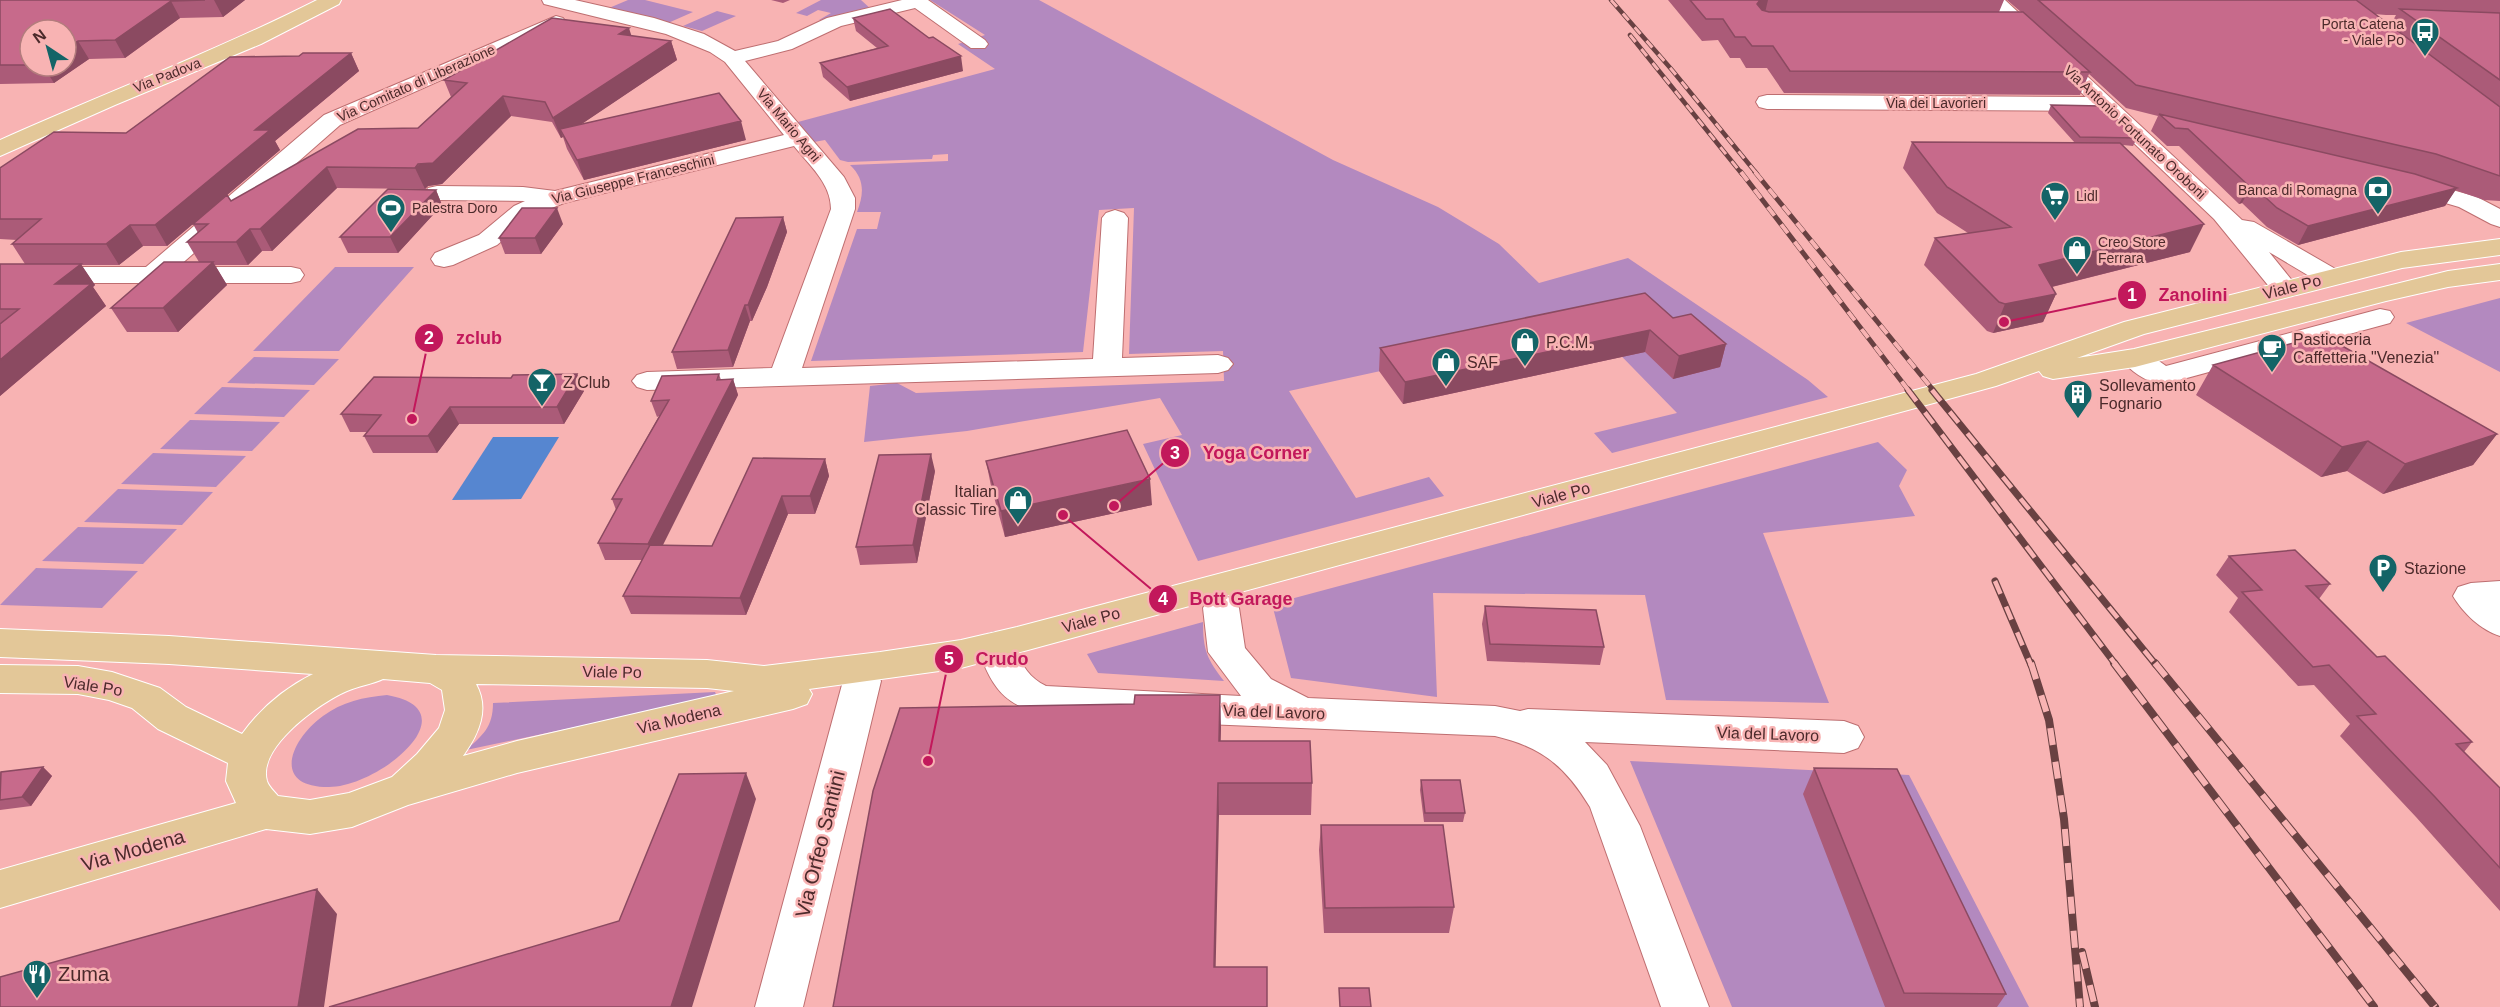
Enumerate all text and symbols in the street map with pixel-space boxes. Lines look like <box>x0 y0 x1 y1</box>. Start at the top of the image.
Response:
place label: Porta Catena - Viale Po <box>2322 16 2404 48</box>
bus stop icon: Porta Catena - Viale Po <box>2409 16 2441 58</box>
north arrow <box>18 18 78 78</box>
text: N <box>30 26 49 47</box>
street label: Via Comitato di Liberazione <box>335 41 498 125</box>
street label: Via Padova <box>131 54 203 96</box>
street label: Via Antonio Fortunato Oroboni <box>2061 62 2209 202</box>
street label: Via Mario Agni <box>754 85 824 165</box>
street label: Via dei Lavorieri <box>1886 95 1986 111</box>
street label: Via Giuseppe Franceschini <box>550 151 716 207</box>
bank icon: Banca di Romagna <box>2362 174 2394 216</box>
supermarket icon: Lidl <box>2039 180 2071 222</box>
place label: Banca di Romagna <box>2238 182 2357 198</box>
place label: Lidl <box>2076 188 2098 204</box>
sports icon: Palestra Doro <box>375 192 407 234</box>
place label: Palestra Doro <box>412 200 498 216</box>
shop icon: Creo Store Ferrara <box>2061 234 2093 276</box>
place label: Creo Store Ferrara <box>2098 234 2166 266</box>
street label: Viale Po <box>2261 272 2323 302</box>
callout: Zanolini <box>2117 277 2240 313</box>
text: 1 <box>2127 285 2137 305</box>
text: Zanolini <box>2159 285 2228 305</box>
callout: zclub <box>414 320 514 356</box>
shop icon: P.C.M. <box>1509 326 1541 368</box>
text: 2 <box>424 328 434 348</box>
text: zclub <box>456 328 502 348</box>
place label: Pasticceria Caffetteria "Venezia" <box>2293 331 2439 366</box>
cafe icon: Pasticceria Caffetteria "Venezia" <box>2256 332 2288 374</box>
place label: P.C.M. <box>1546 334 1593 351</box>
shop icon: SAF <box>1430 346 1462 388</box>
place label: SAF <box>1467 354 1498 371</box>
bar icon: Z Club <box>526 366 558 408</box>
place label: Z Club <box>563 374 610 391</box>
place label: Sollevamento Fognario <box>2099 377 2196 412</box>
building icon: Sollevamento Fognario <box>2062 378 2094 420</box>
callout: Yoga Corner <box>1160 435 1321 471</box>
text: 3 <box>1170 443 1180 463</box>
text: Yoga Corner <box>1203 443 1309 463</box>
street label: Viale Po <box>1530 479 1592 511</box>
place label: Italian Classic Tire <box>914 483 997 518</box>
shop icon: Italian Classic Tire <box>1002 484 1034 526</box>
parking icon: Stazione <box>2367 552 2399 594</box>
place label: Stazione <box>2404 560 2466 577</box>
callout: Bott Garage <box>1148 581 1305 617</box>
text: 4 <box>1158 589 1168 609</box>
text: Bott Garage <box>1189 589 1293 609</box>
street label: Viale Po <box>1060 604 1122 636</box>
callout: Crudo <box>934 641 1041 677</box>
text: 5 <box>944 649 954 669</box>
text: Crudo <box>976 649 1029 669</box>
street label: Viale Po <box>582 663 642 681</box>
street label: Viale Po <box>62 673 124 699</box>
street label: Via Modena <box>636 701 722 737</box>
street label: Via del Lavoro <box>1223 702 1325 722</box>
street label: Via del Lavoro <box>1717 724 1819 744</box>
street label: Via Orfeo Santini <box>791 768 849 920</box>
street label: Via Modena <box>79 825 188 875</box>
restaurant icon: Zuma <box>21 958 53 1000</box>
place label: Zuma <box>58 963 110 985</box>

